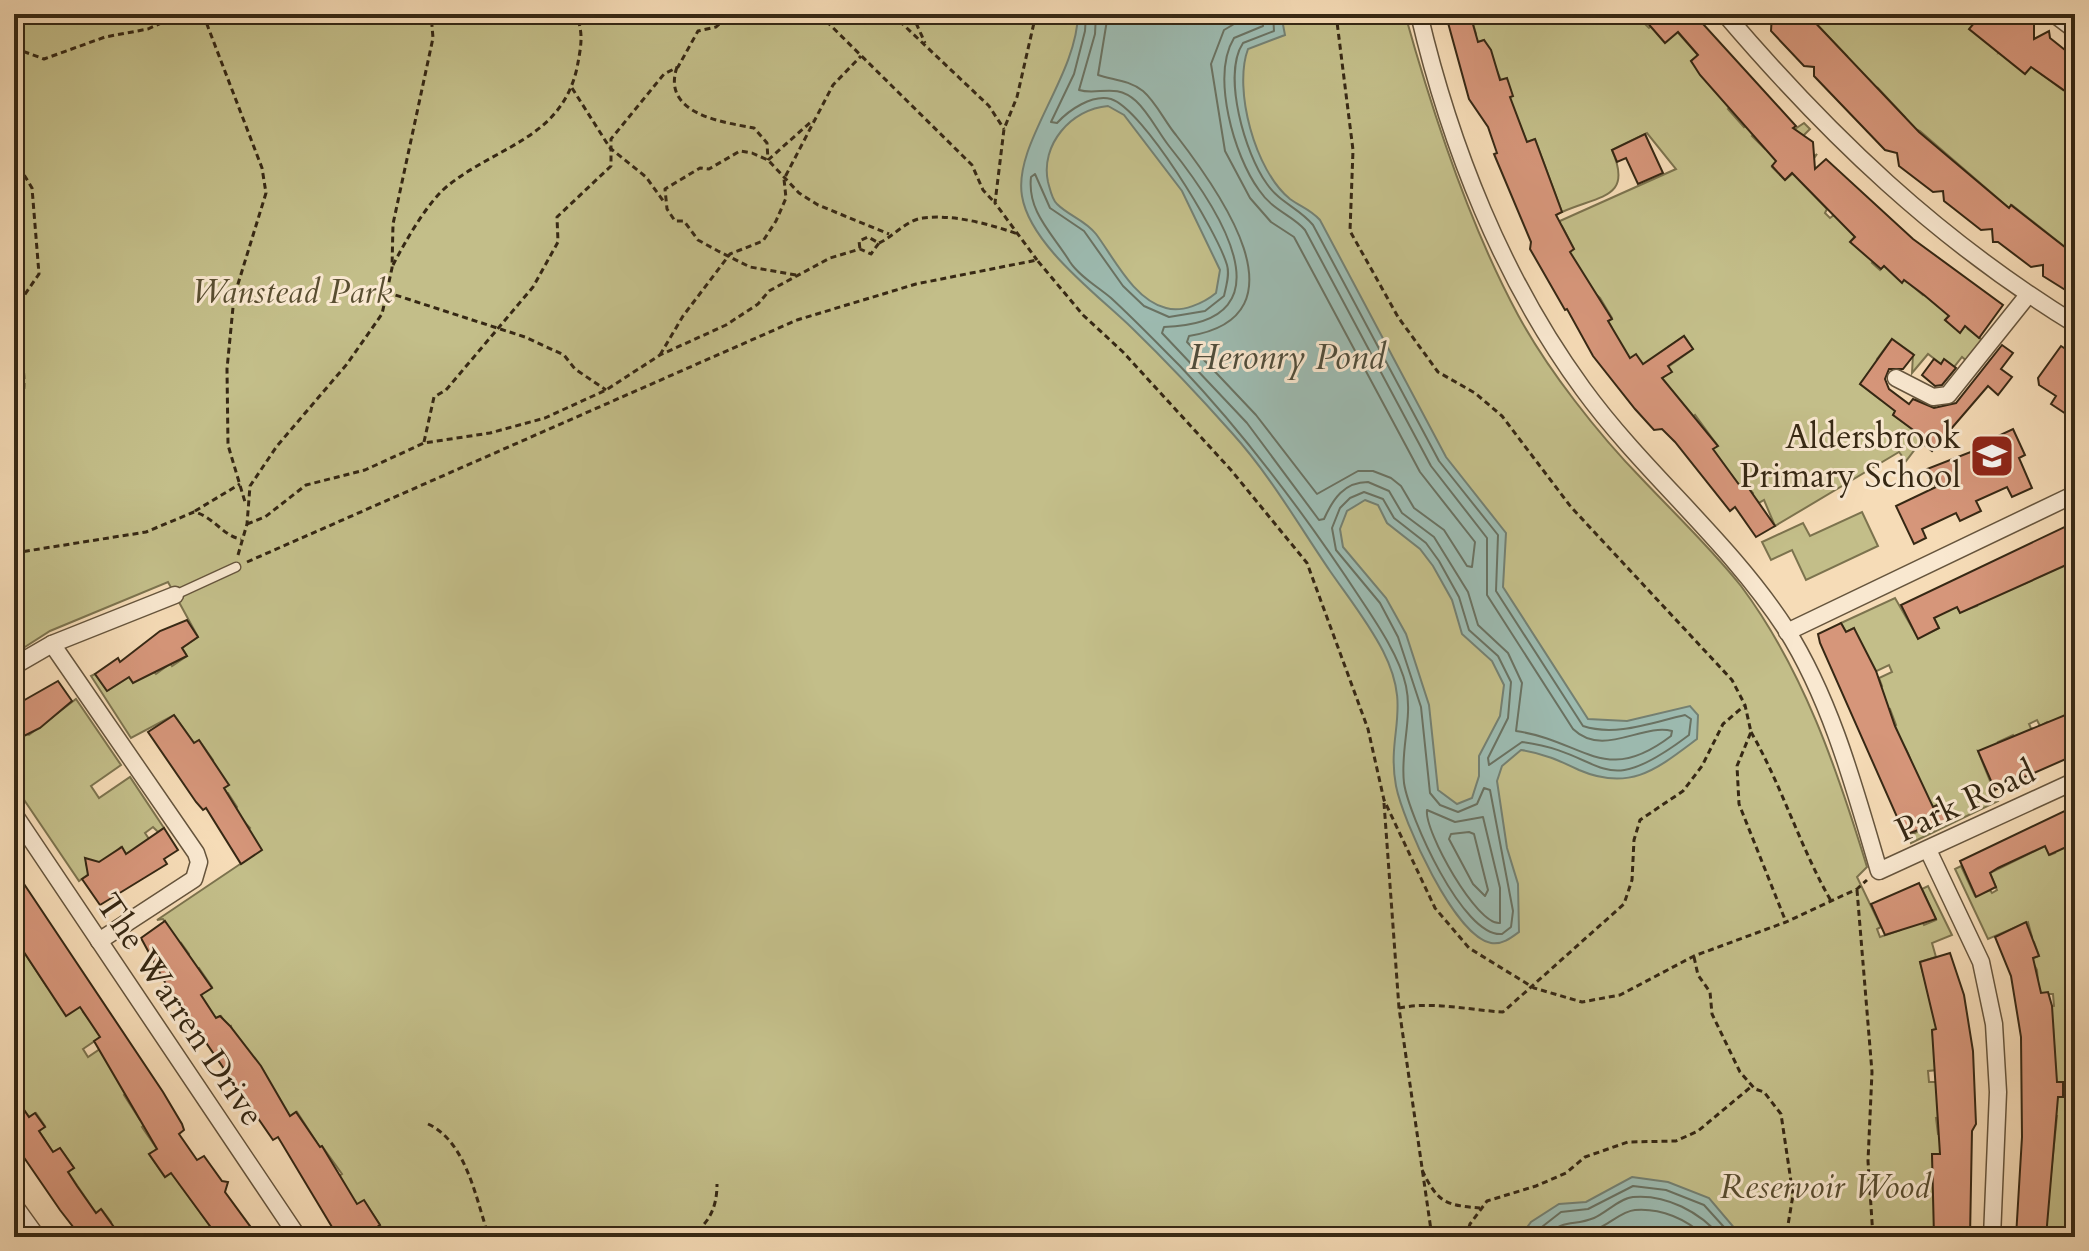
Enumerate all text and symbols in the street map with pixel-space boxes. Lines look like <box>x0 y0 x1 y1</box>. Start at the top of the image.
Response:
park label: Wanstead Park <box>192 269 392 315</box>
water label: Heronry Pond <box>1189 333 1387 382</box>
place label: Aldersbrook Primary School <box>1739 414 1962 499</box>
school or university icon: Aldersbrook Primary School <box>1968 432 2016 480</box>
street label: Park Road <box>1888 749 2043 853</box>
street label: The Warren Drive <box>85 884 275 1135</box>
park label: Reservoir Wood <box>1720 1164 1932 1210</box>

